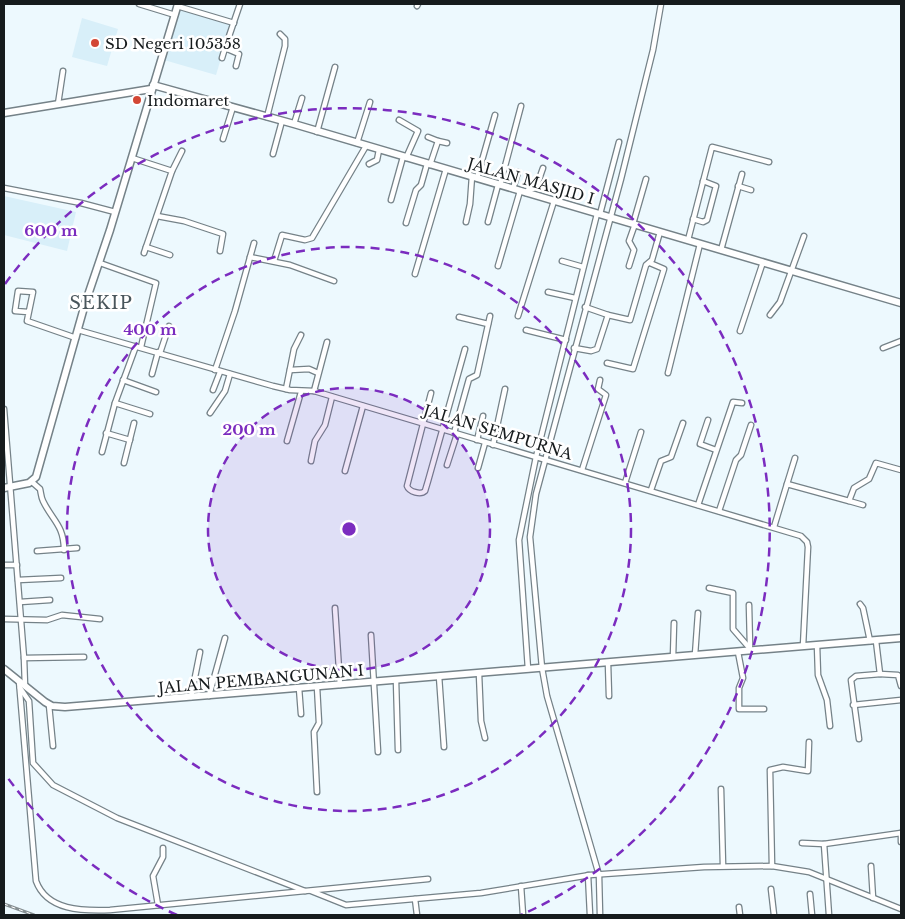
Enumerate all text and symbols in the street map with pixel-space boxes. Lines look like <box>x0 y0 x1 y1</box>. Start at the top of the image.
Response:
place label: SD Negeri 105358 <box>105 34 241 53</box>
marker: SD Negeri 105358 <box>89 37 101 49</box>
place label: Indomaret <box>147 91 229 110</box>
marker: Indomaret <box>131 94 143 106</box>
street label: JALAN MASJID I <box>463 153 597 208</box>
text: 600 m <box>24 221 78 240</box>
district label: SEKIP <box>69 292 133 314</box>
text: 400 m <box>123 320 177 339</box>
street label: JALAN SEMPURNA <box>419 400 575 464</box>
text: 200 m <box>223 420 276 439</box>
centre of rings <box>340 520 358 538</box>
street label: JALAN PEMBANGUNAN I <box>155 661 365 698</box>

